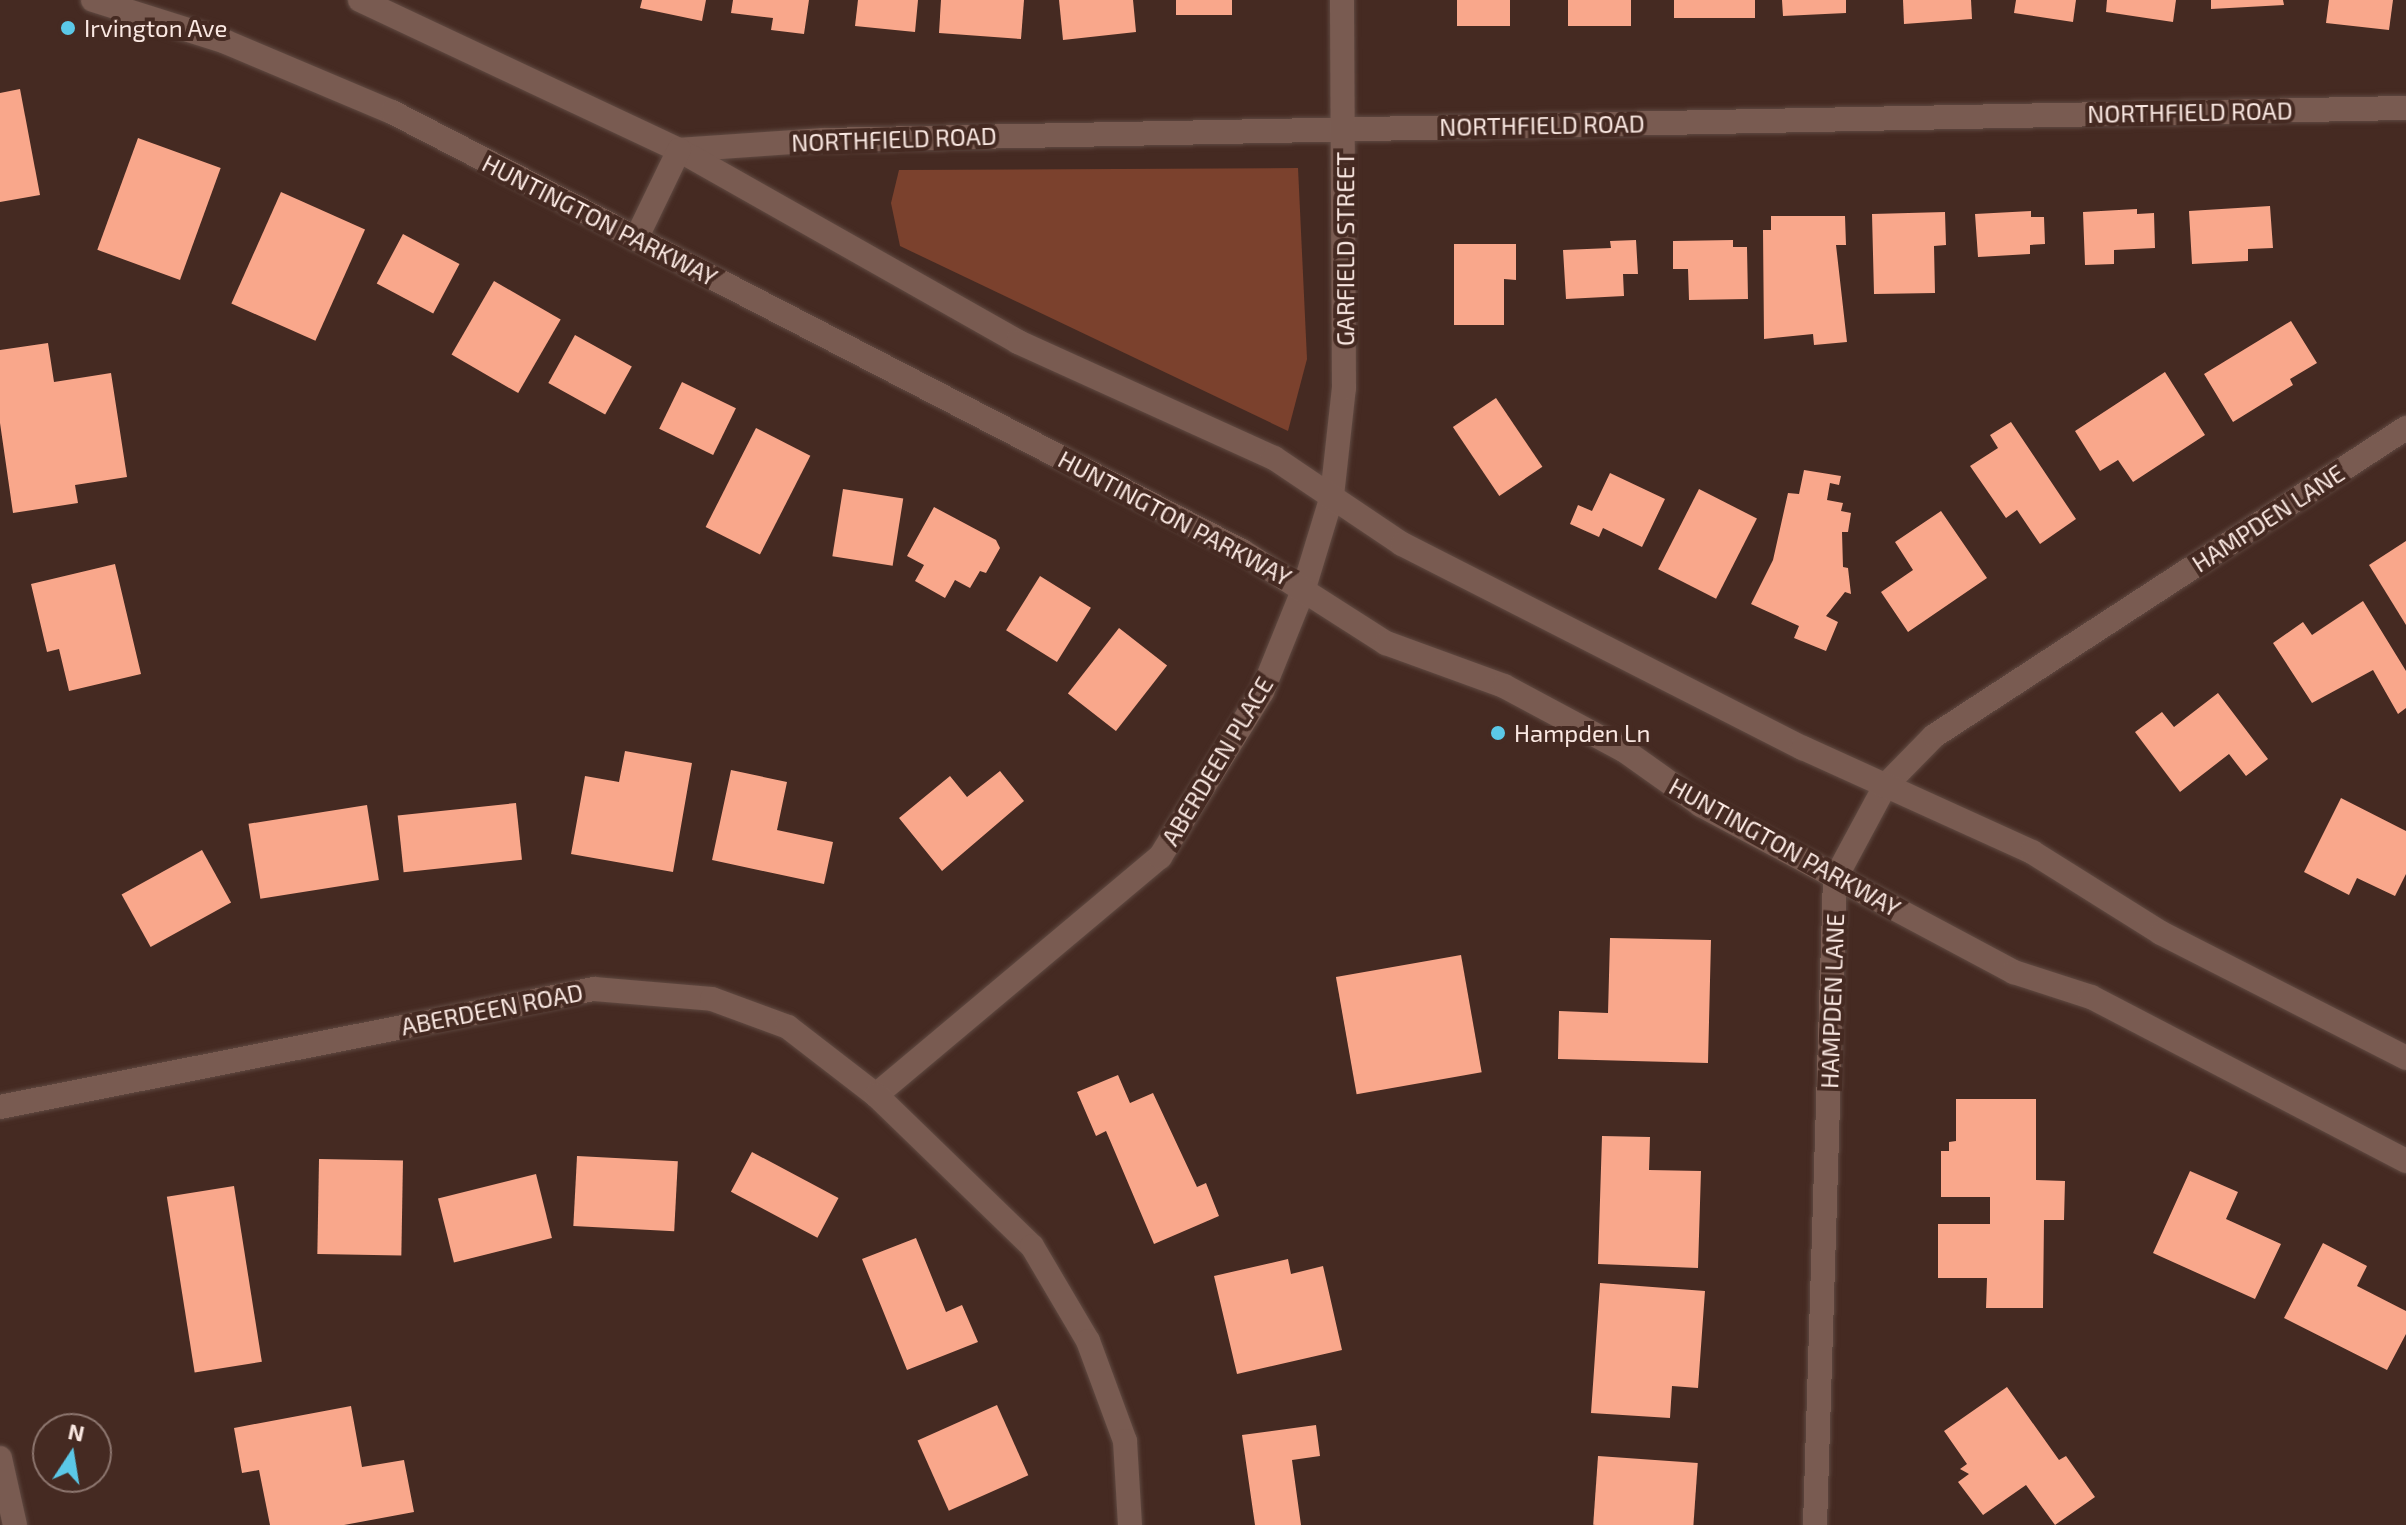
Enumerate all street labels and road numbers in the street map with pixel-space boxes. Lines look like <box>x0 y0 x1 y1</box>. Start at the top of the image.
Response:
street label: NORTHFIELD ROAD <box>2087 96 2293 128</box>
street label: NORTHFIELD ROAD <box>1439 109 1645 141</box>
street label: NORTHFIELD ROAD <box>791 121 997 157</box>
street label: HUNTINGTON PARKWAY <box>478 148 722 292</box>
street label: GARFIELD STREET <box>1331 152 1359 346</box>
street label: HUNTINGTON PARKWAY <box>1054 444 1296 592</box>
street label: HAMPDEN LANE <box>2187 458 2349 578</box>
street label: ABERDEEN PLACE <box>1155 671 1279 851</box>
street label: HUNTINGTON PARKWAY <box>1664 771 1906 923</box>
street label: HAMPDEN LANE <box>1815 913 1849 1089</box>
street label: ABERDEEN ROAD <box>399 977 585 1041</box>

